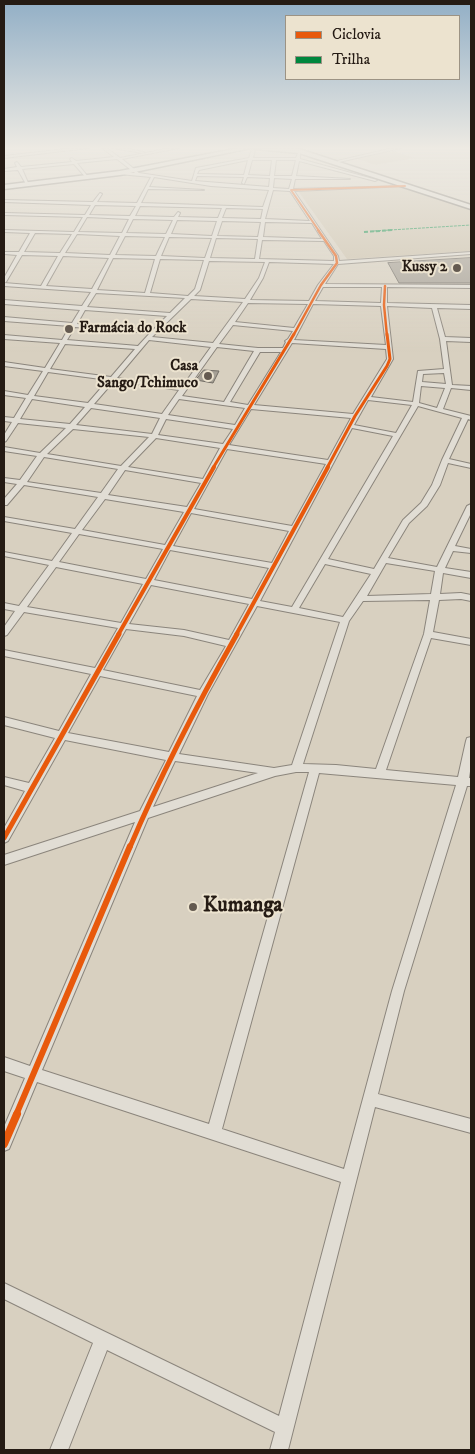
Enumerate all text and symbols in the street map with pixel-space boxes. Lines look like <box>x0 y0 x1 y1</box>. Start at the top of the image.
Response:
legend <box>285 15 460 80</box>
text: Ciclovia <box>332 25 381 44</box>
text: Trilha <box>332 50 370 69</box>
place label: Kussy 2 <box>402 259 447 277</box>
marker: Kussy 2 <box>451 262 463 274</box>
place label: Farmácia do Rock <box>79 320 186 338</box>
marker: Farmácia do Rock <box>63 323 75 335</box>
place label: Casa Sango/Tchimuco <box>97 358 198 393</box>
marker: Casa Sango/Tchimuco <box>202 370 214 382</box>
place label: Kumanga <box>203 894 283 920</box>
marker: Kumanga <box>187 901 199 913</box>

